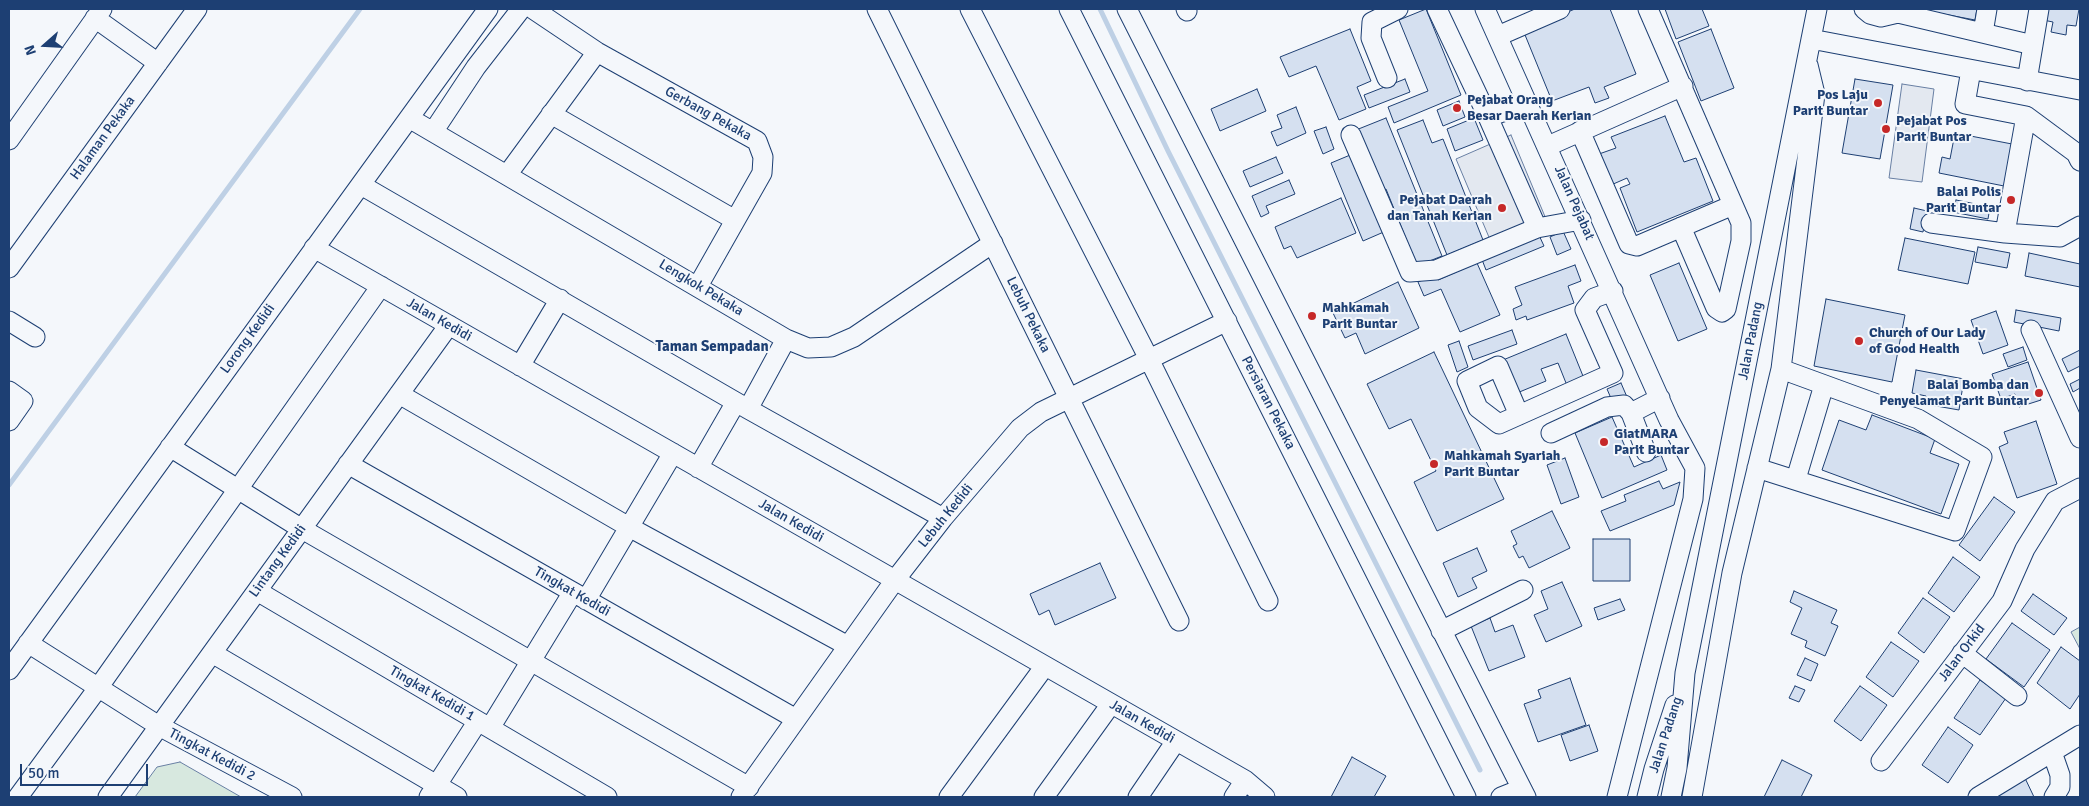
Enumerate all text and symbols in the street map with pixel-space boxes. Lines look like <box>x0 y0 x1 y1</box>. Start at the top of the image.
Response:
north arrow <box>20 20 70 70</box>
text: N <box>21 43 40 57</box>
street label: Gerbang Pekaka <box>662 83 754 145</box>
place label: Pos Laju Parit Buntar <box>1793 87 1868 120</box>
place label: Pejabat Orang Besar Daerah Kerian <box>1467 92 1591 124</box>
street label: Halaman Pekaka <box>67 93 139 183</box>
marker: Pos Laju Parit Buntar <box>1872 97 1884 109</box>
marker: Pejabat Orang Besar Daerah Kerian <box>1451 102 1463 114</box>
place label: Pejabat Pos Parit Buntar <box>1896 113 1971 146</box>
marker: Pejabat Pos Parit Buntar <box>1880 123 1892 135</box>
street label: Jalan Pejabat <box>1550 163 1598 243</box>
place label: Balai Polis Parit Buntar <box>1926 184 2001 216</box>
place label: Pejabat Daerah dan Tanah Kerian <box>1387 192 1492 224</box>
marker: Balai Polis Parit Buntar <box>2005 194 2017 206</box>
marker: Pejabat Daerah dan Tanah Kerian <box>1496 202 1508 214</box>
street label: Lengkok Pekaka <box>656 256 746 320</box>
street label: Lebuh Pekaka <box>1002 274 1054 356</box>
street label: Jalan Kedidi <box>403 295 475 345</box>
place label: Mahkamah Parit Buntar <box>1322 300 1397 332</box>
street label: Lorong Kedidi <box>217 301 279 377</box>
street label: Jalan Padang <box>1735 301 1767 381</box>
marker: Mahkamah Parit Buntar <box>1306 310 1318 322</box>
place label: Church of Our Lady of Good Health <box>1869 325 1986 358</box>
marker: Church of Our Lady of Good Health <box>1853 335 1865 347</box>
district label: Taman Sempadan <box>655 338 769 356</box>
street label: Persiaran Pekaka <box>1237 354 1299 452</box>
place label: Balai Bomba dan Penyelamat Parit Buntar <box>1879 377 2029 410</box>
marker: Balai Bomba dan Penyelamat Parit Buntar <box>2033 387 2045 399</box>
place label: GiatMARA Parit Buntar <box>1614 426 1689 458</box>
marker: GiatMARA Parit Buntar <box>1598 436 1610 448</box>
place label: Mahkamah Syariah Parit Buntar <box>1444 448 1560 481</box>
marker: Mahkamah Syariah Parit Buntar <box>1428 458 1440 470</box>
street label: Lebuh Kedidi <box>915 481 977 551</box>
street label: Jalan Kedidi <box>755 496 827 546</box>
street label: Lintang Kedidi <box>246 521 310 601</box>
street label: Tingkat Kedidi <box>531 563 613 621</box>
street label: Jalan Orkid <box>1935 621 1989 685</box>
street label: Tingkat Kedidi 1 <box>386 663 478 725</box>
street label: Jalan Padang <box>1646 695 1686 775</box>
street label: Jalan Kedidi <box>1106 697 1178 747</box>
street label: Tingkat Kedidi 2 <box>166 725 258 785</box>
scale bar <box>22 754 150 786</box>
text: 50 m <box>28 764 59 782</box>

